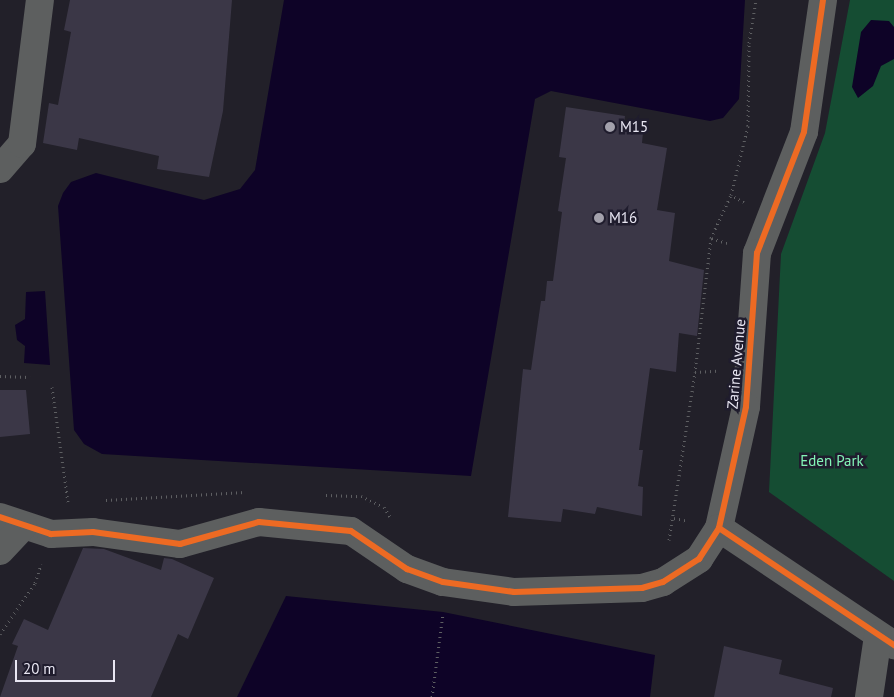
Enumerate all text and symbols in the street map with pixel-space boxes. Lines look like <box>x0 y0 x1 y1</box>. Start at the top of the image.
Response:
place label: M15 <box>620 118 648 136</box>
marker: M15 <box>604 121 616 133</box>
place label: M16 <box>609 209 637 227</box>
marker: M16 <box>593 212 605 224</box>
street label: Zarine Avenue <box>723 318 749 410</box>
park label: Eden Park <box>800 452 864 470</box>
scale bar <box>18 650 118 682</box>
text: 20 m <box>23 659 56 678</box>

